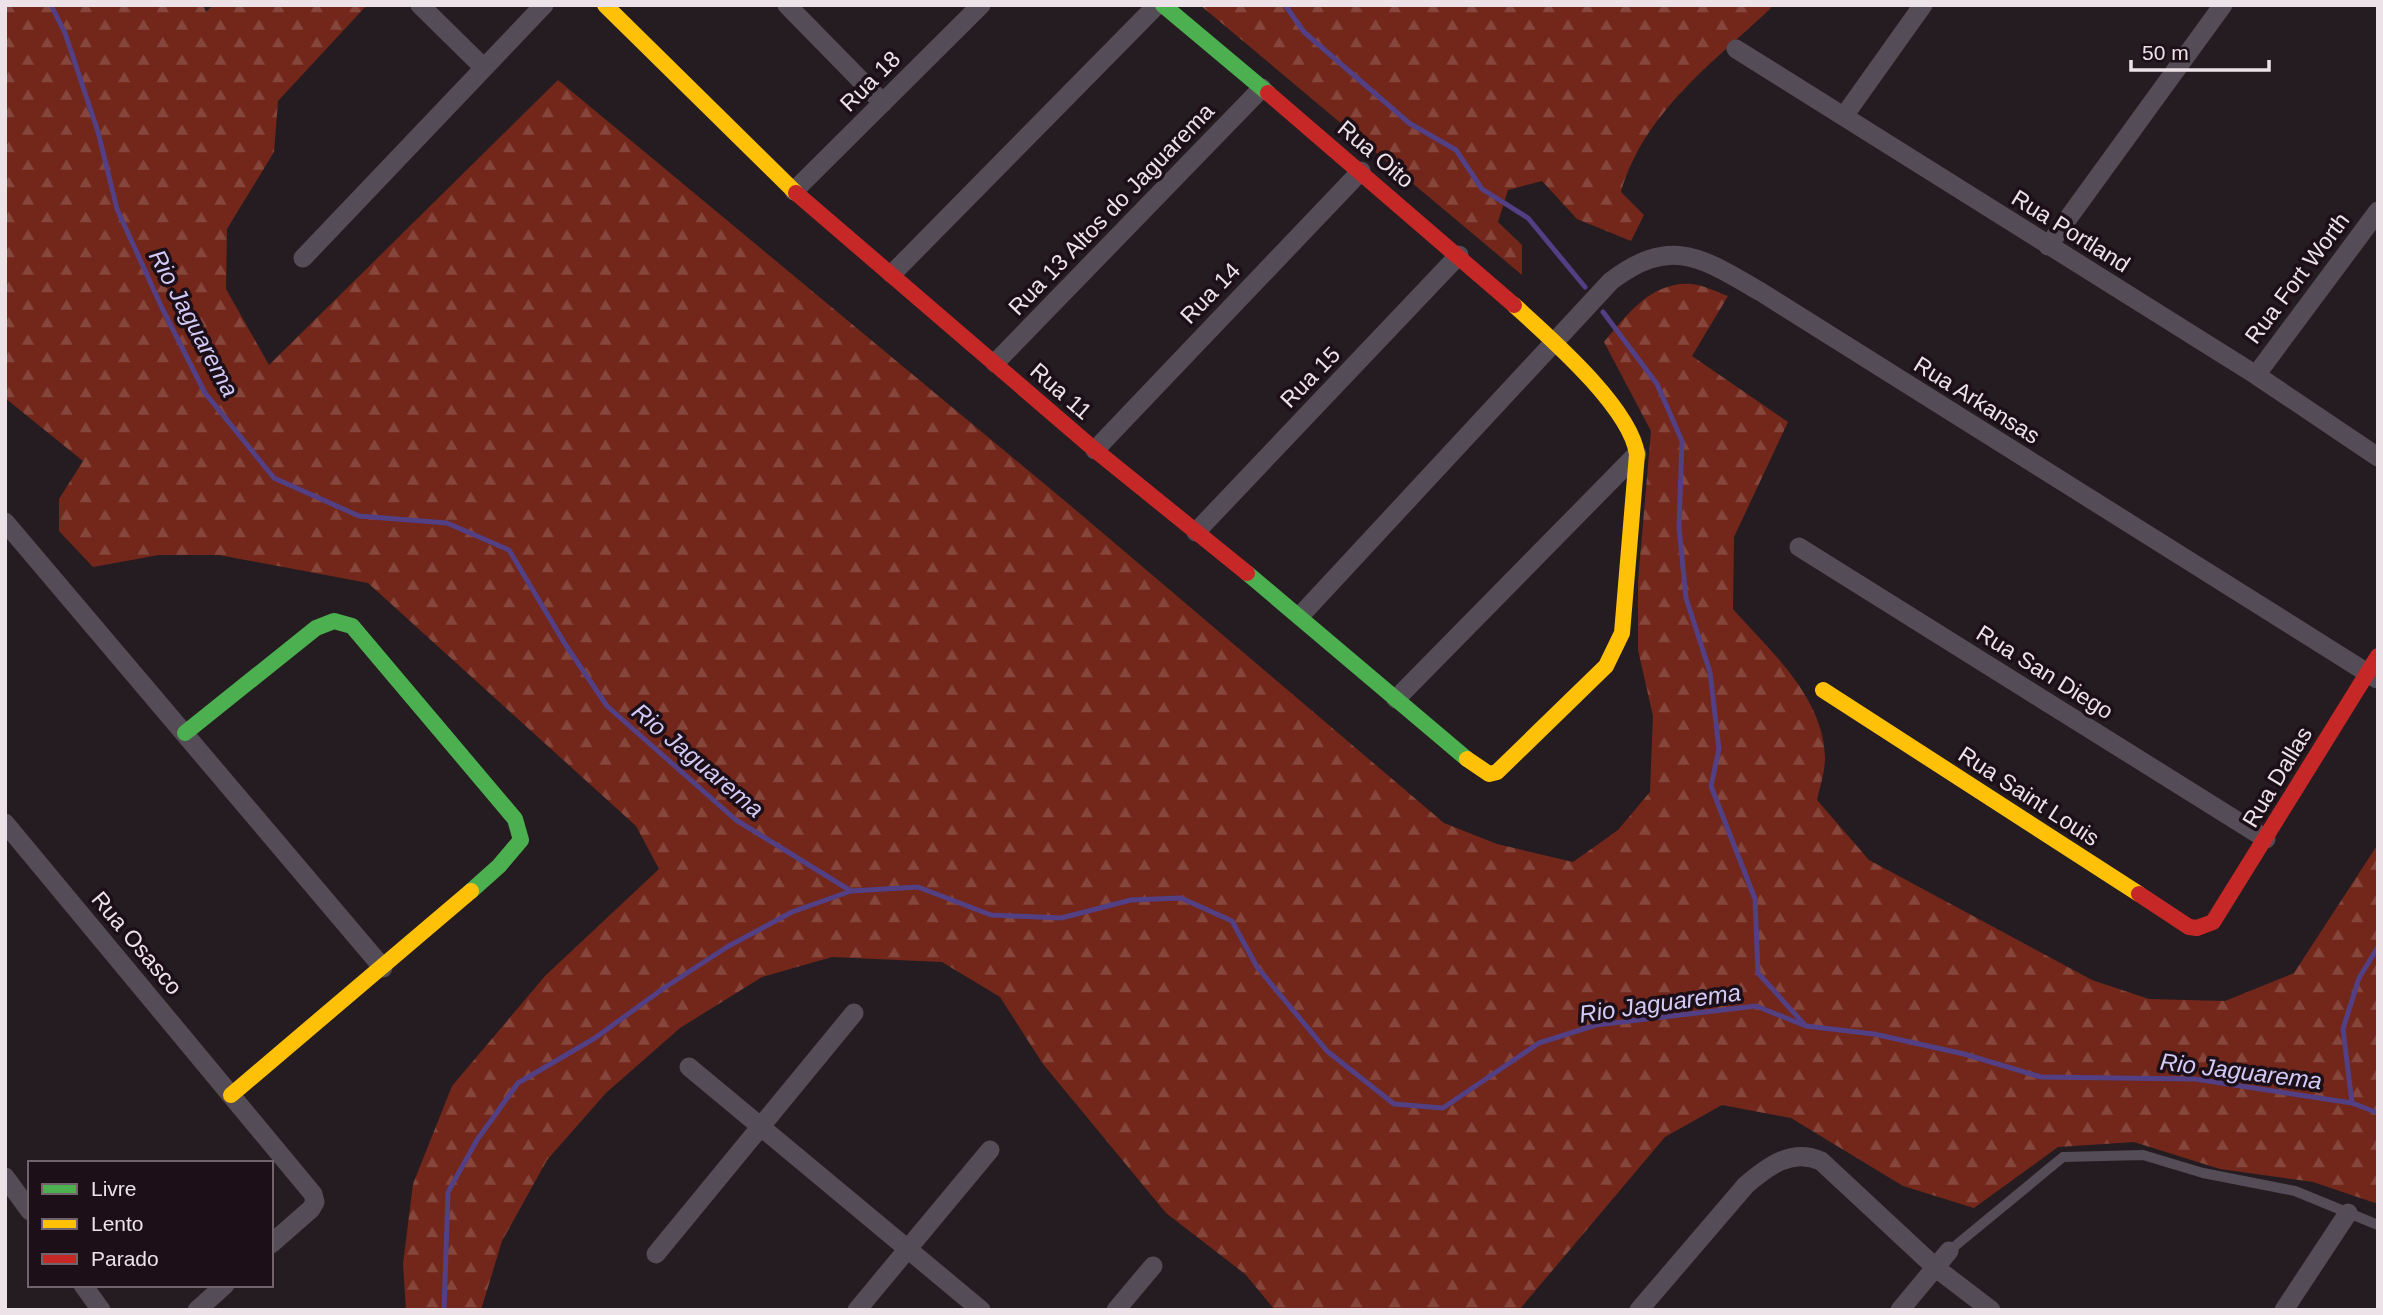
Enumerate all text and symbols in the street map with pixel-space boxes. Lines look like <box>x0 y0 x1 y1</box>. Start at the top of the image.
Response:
scale bar <box>2131 28 2269 72</box>
text: 50 m <box>2142 41 2189 64</box>
street label: Rua 18 <box>835 46 905 116</box>
street label: Rua 13 Altos do Jaguarema <box>1003 98 1219 320</box>
street label: Rua Oito <box>1333 115 1419 193</box>
street label: Rua Portland <box>2007 184 2135 278</box>
street label: Rua Fort Worth <box>2239 208 2355 348</box>
water label: Rio Jaguarema <box>144 245 244 401</box>
street label: Rua 14 <box>1175 257 1245 329</box>
street label: Rua 15 <box>1275 341 1345 413</box>
street label: Rua Arkansas <box>1909 351 2045 449</box>
street label: Rua 11 <box>1025 357 1097 425</box>
street label: Rua San Diego <box>1972 620 2118 724</box>
water label: Rio Jaguarema <box>627 697 769 823</box>
street label: Rua Dallas <box>2237 722 2317 832</box>
street label: Rua Saint Louis <box>1954 741 2104 851</box>
street label: Rua Osasco <box>86 886 188 1000</box>
water label: Rio Jaguarema <box>1578 978 1742 1028</box>
water label: Rio Jaguarema <box>2159 1048 2323 1094</box>
legend <box>28 1161 273 1287</box>
text: Livre <box>91 1177 137 1200</box>
text: Lento <box>91 1212 144 1235</box>
text: Parado <box>91 1247 159 1270</box>

